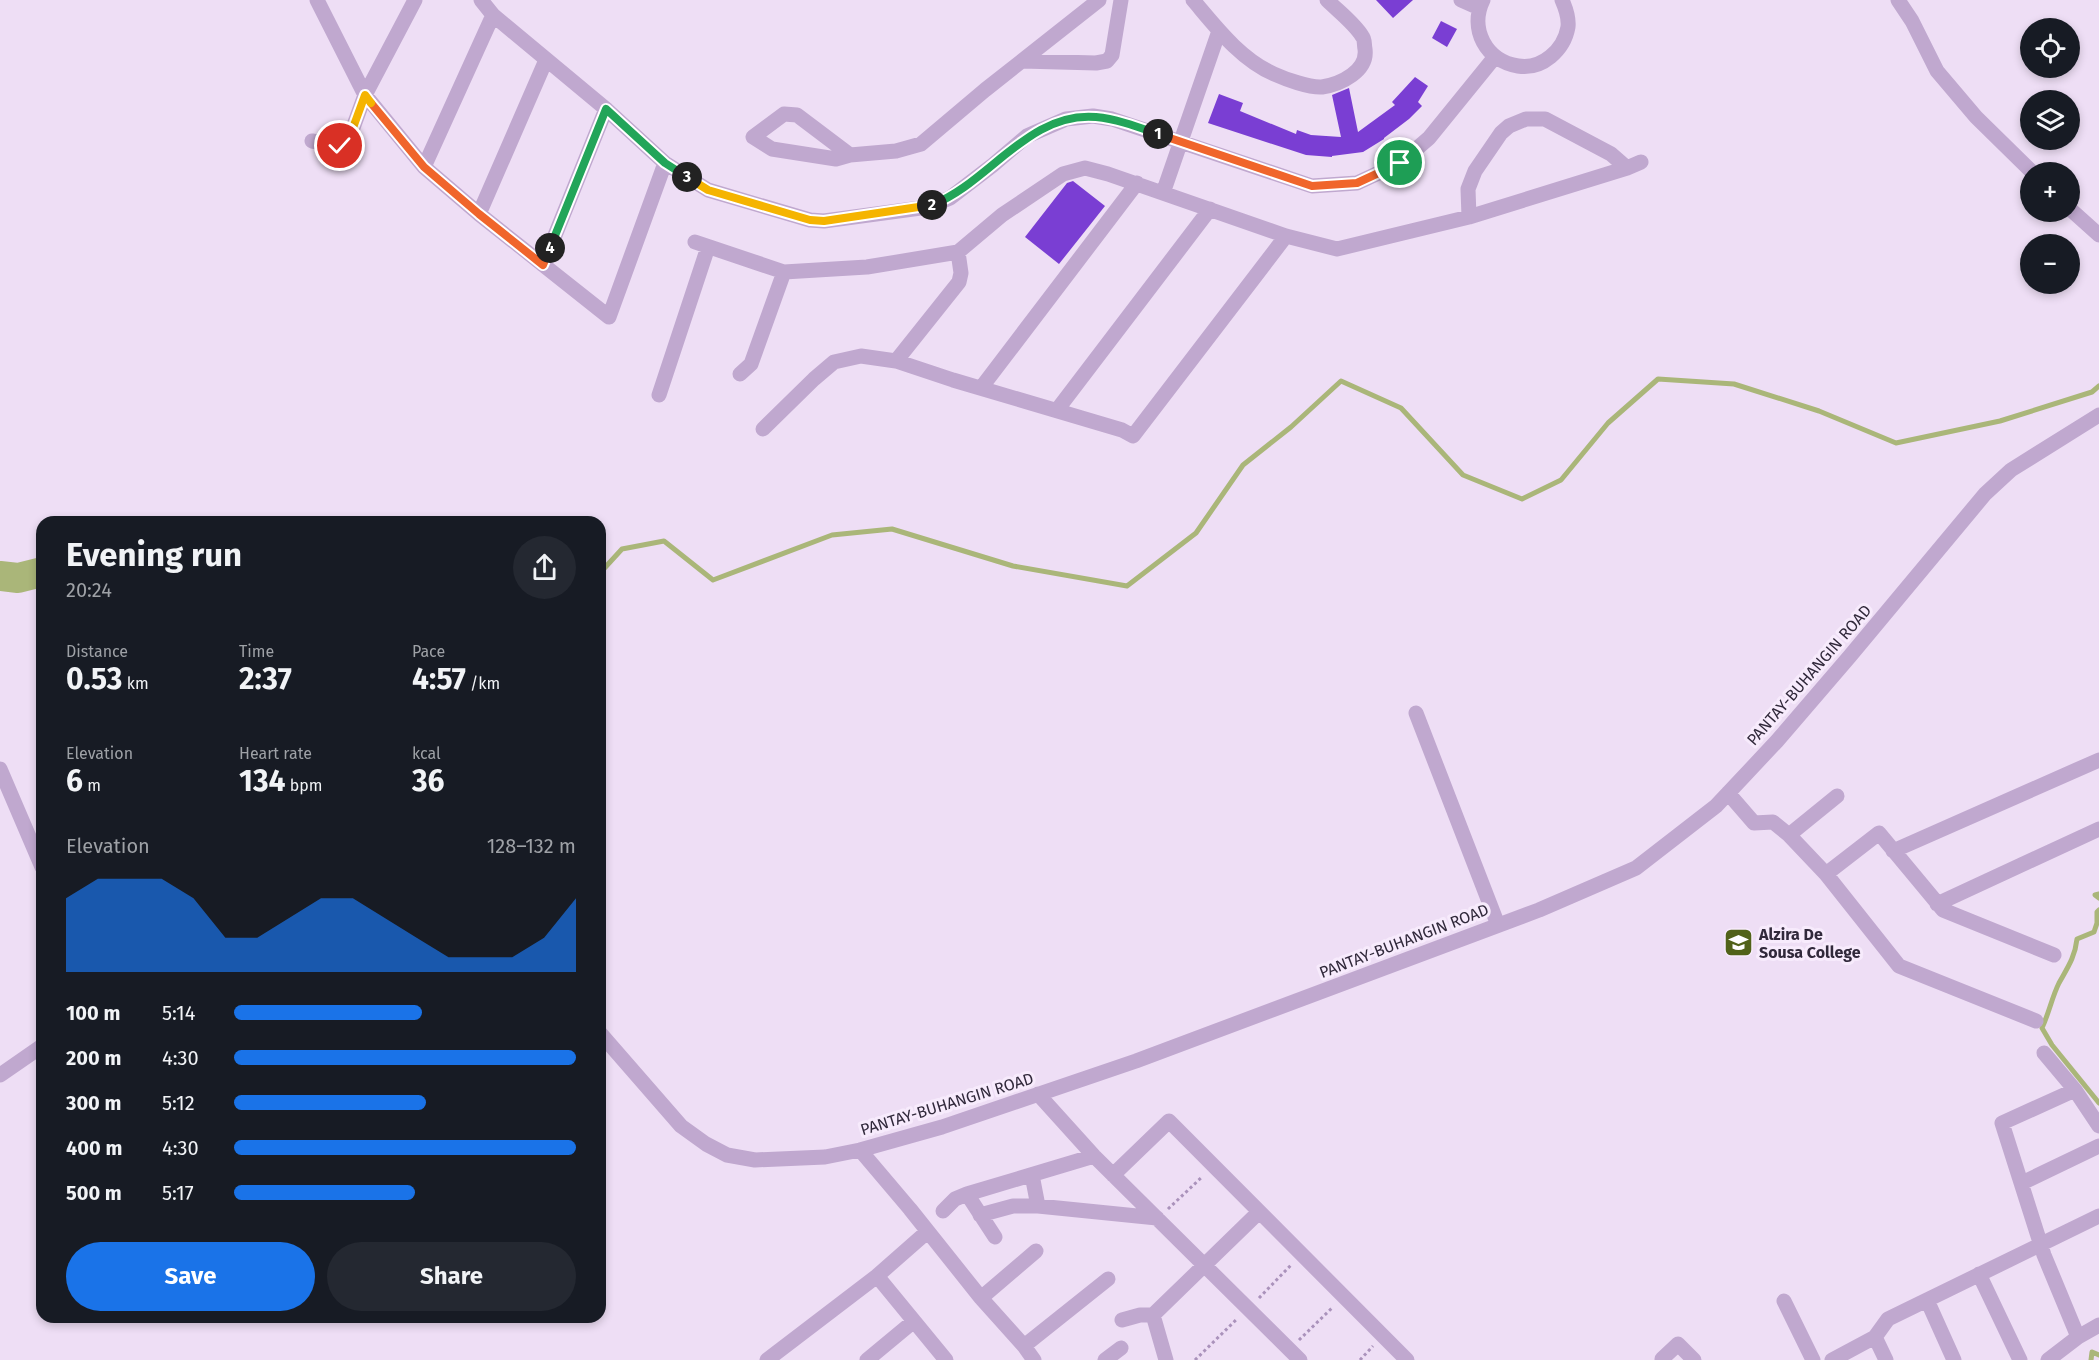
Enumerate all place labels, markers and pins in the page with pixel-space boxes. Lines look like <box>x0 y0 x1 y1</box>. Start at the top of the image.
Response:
pin: 1 <box>1143 119 1173 149</box>
pin <box>314 120 365 171</box>
pin <box>1374 137 1425 188</box>
pin: 3 <box>672 162 702 192</box>
pin: 2 <box>917 190 947 220</box>
pin: 4 <box>535 233 565 263</box>
place label: Alzira De Sousa College <box>1758 925 1861 962</box>
school or university icon: Alzira De Sousa College <box>1722 927 1754 959</box>

